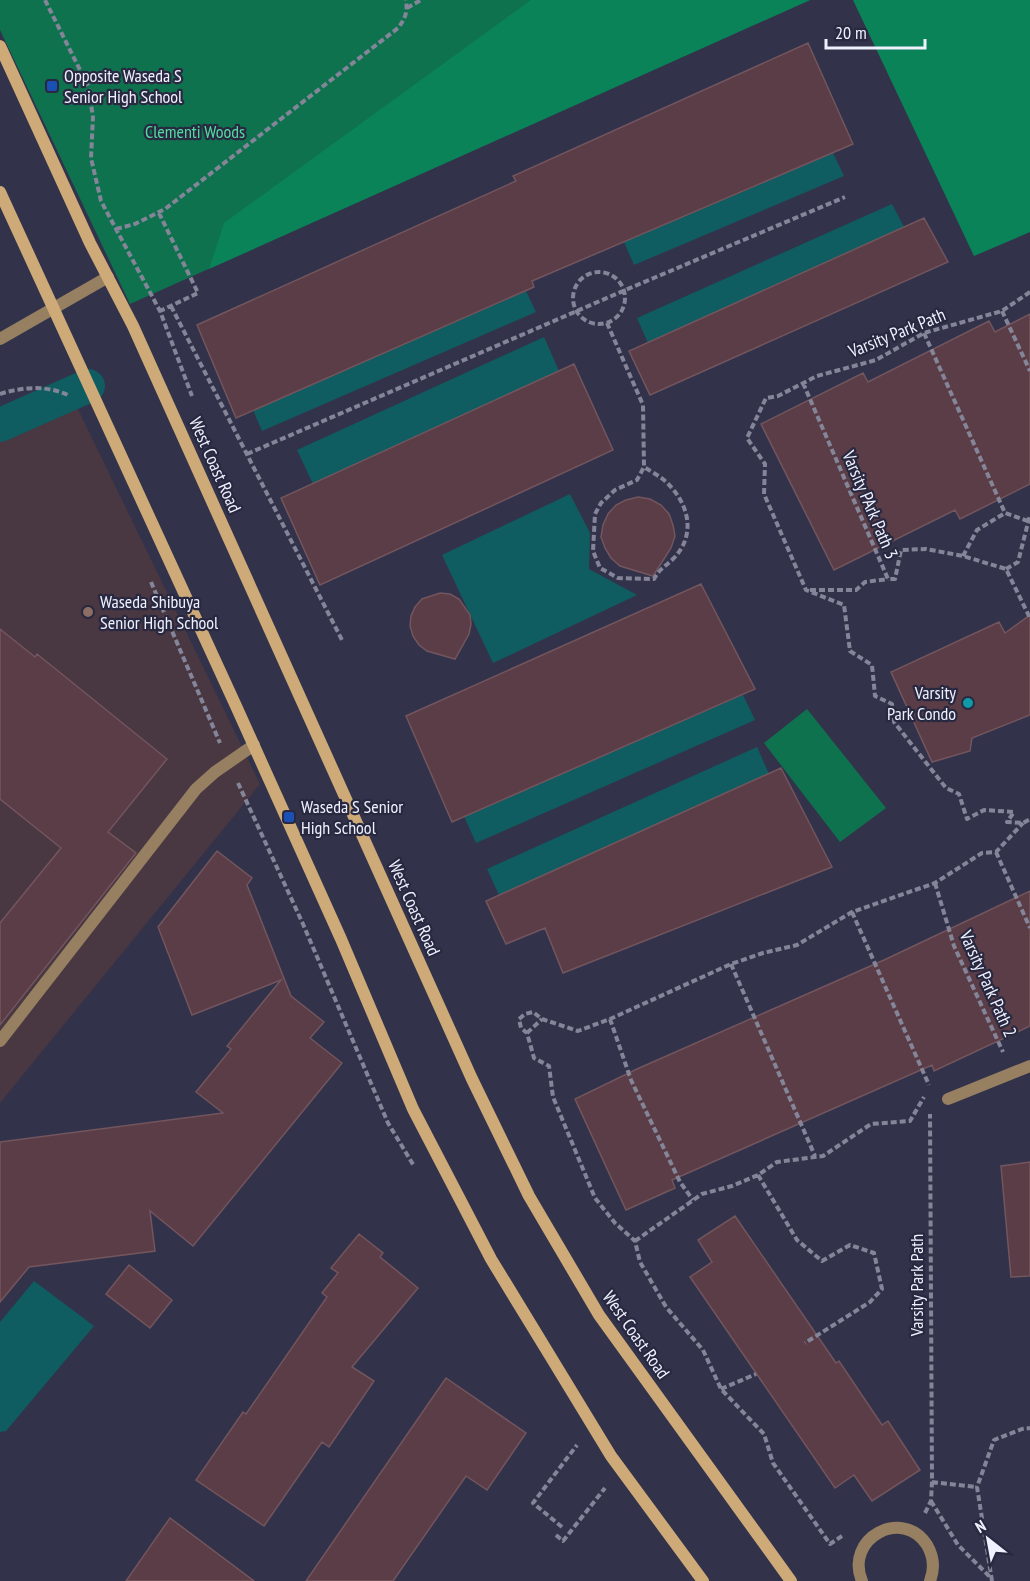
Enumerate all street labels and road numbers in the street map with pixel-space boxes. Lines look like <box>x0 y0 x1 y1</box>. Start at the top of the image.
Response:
street label: Varsity Park Path <box>844 303 949 363</box>
street label: West Coast Road <box>184 414 247 516</box>
street label: Varsity PArk Path 3 <box>837 446 904 562</box>
street label: West Coast Road <box>383 857 446 959</box>
street label: Varsity Park Path 2 <box>954 926 1022 1041</box>
street label: Varsity Park Path <box>905 1234 928 1337</box>
street label: West Coast Road <box>598 1286 675 1383</box>

